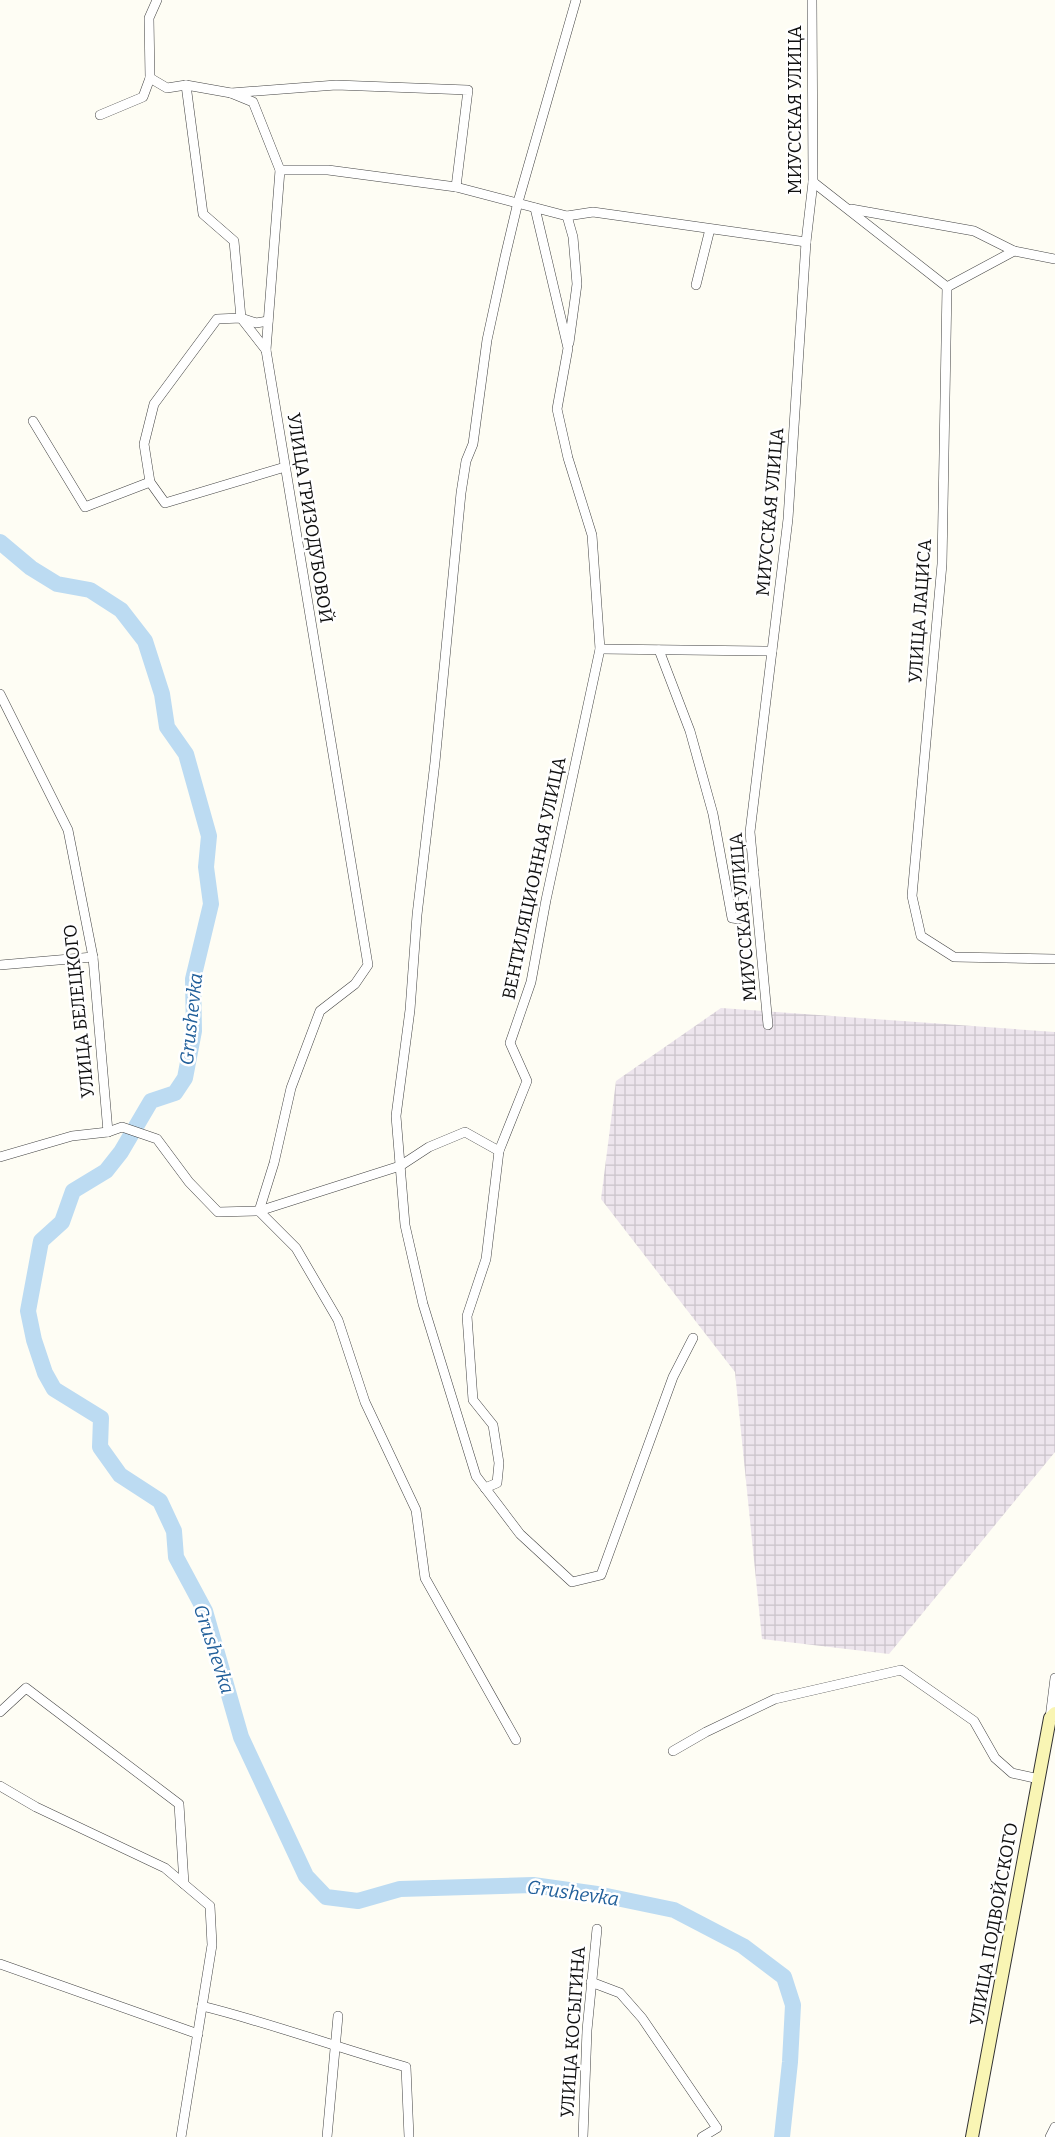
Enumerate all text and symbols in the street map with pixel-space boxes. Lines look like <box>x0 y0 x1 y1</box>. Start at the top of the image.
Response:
street label: МИУССКАЯ УЛИЦА <box>784 25 806 195</box>
street label: УЛИЦА ГРИЗОДУБОВОЙ <box>283 411 337 625</box>
street label: МИУССКАЯ УЛИЦА <box>752 427 788 597</box>
street label: УЛИЦА ЛАЦИСА <box>904 538 936 684</box>
street label: ВЕНТИЛЯЦИОННАЯ УЛИЦА <box>498 754 571 1001</box>
street label: МИУССКАЯ УЛИЦА <box>725 832 761 1002</box>
street label: УЛИЦА БЕЛЕЦКОГО <box>59 923 99 1099</box>
water label: Grushevka <box>175 972 207 1066</box>
water label: Grushevka <box>189 1601 239 1697</box>
street label: УЛИЦА ПОДВОЙСКОГО <box>965 1821 1023 2027</box>
water label: Grushevka <box>526 1875 620 1911</box>
street label: УЛИЦА КОСЫГИНА <box>556 1945 590 2118</box>

